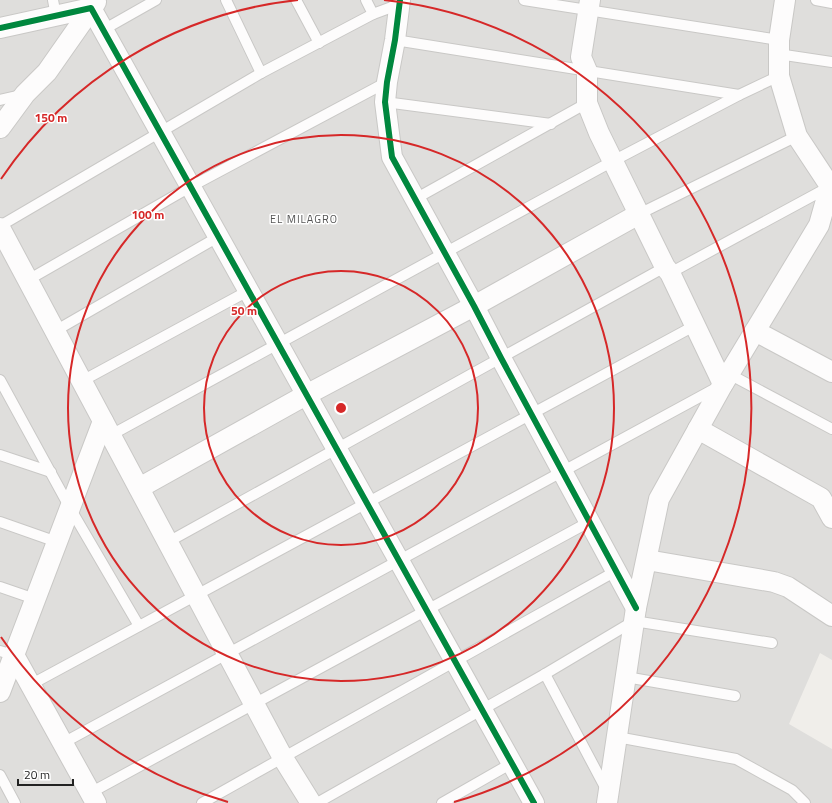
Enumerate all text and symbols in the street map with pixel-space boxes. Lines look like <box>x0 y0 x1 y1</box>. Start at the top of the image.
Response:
text: 150 m <box>35 108 67 127</box>
text: 100 m <box>132 205 164 224</box>
district label: EL MILAGRO <box>270 211 338 227</box>
text: 50 m <box>231 301 257 320</box>
centre of rings <box>334 401 348 415</box>
scale bar <box>18 761 73 787</box>
text: 20 m <box>24 765 50 784</box>

